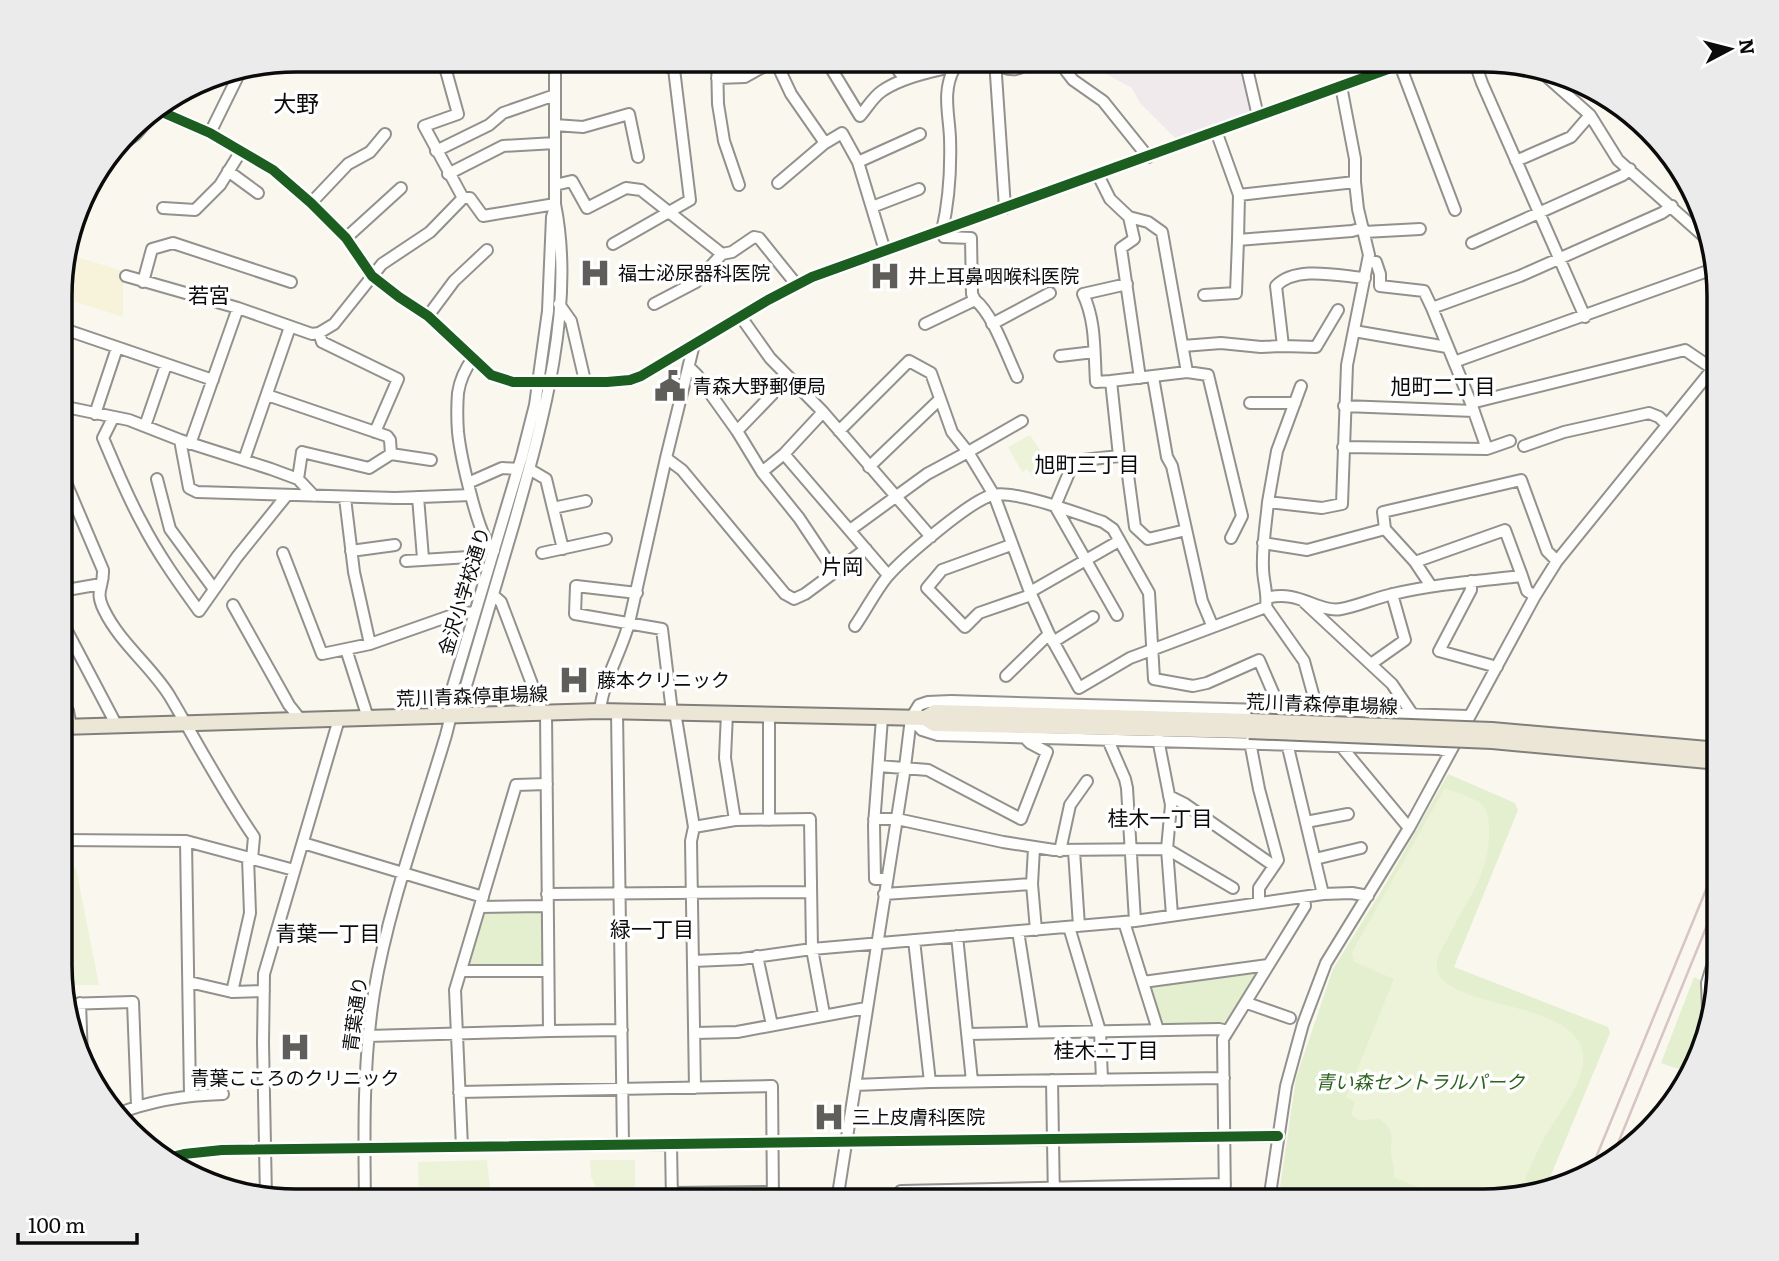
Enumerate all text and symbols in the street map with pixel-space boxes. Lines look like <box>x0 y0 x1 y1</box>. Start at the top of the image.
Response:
north arrow <box>1695 14 1765 84</box>
text: N <box>1733 37 1763 56</box>
district label: 大野 <box>273 85 319 119</box>
hospital icon: 福士泌尿器科医院 <box>578 256 612 290</box>
place label: 福士泌尿器科医院 <box>618 258 770 286</box>
hospital icon: 井上耳鼻咽喉科医院 <box>868 259 902 293</box>
place label: 井上耳鼻咽喉科医院 <box>908 261 1079 289</box>
district label: 若宮 <box>188 278 230 309</box>
public building icon: 青森大野郵便局 <box>653 369 687 403</box>
district label: 旭町二丁目 <box>1391 369 1496 400</box>
place label: 青森大野郵便局 <box>693 371 826 399</box>
district label: 旭町三丁目 <box>1035 447 1140 478</box>
street label: 金沢小学校通り <box>430 523 496 658</box>
district label: 片岡 <box>821 549 863 580</box>
hospital icon: 藤本クリニック <box>557 663 591 697</box>
place label: 藤本クリニック <box>597 665 730 693</box>
street label: 荒川青森停車場線 <box>396 678 548 712</box>
street label: 荒川青森停車場線 <box>1246 686 1398 720</box>
district label: 桂木一丁目 <box>1108 801 1213 832</box>
district label: 緑一丁目 <box>610 912 694 943</box>
district label: 青葉一丁目 <box>276 916 381 947</box>
street label: 青葉通り <box>335 974 373 1053</box>
hospital icon: 青葉こころのクリニック <box>278 1030 312 1064</box>
district label: 桂木二丁目 <box>1054 1033 1159 1064</box>
place label: 青葉こころのクリニック <box>190 1063 400 1091</box>
park label: 青い森セントラルパーク <box>1315 1067 1525 1095</box>
hospital icon: 三上皮膚科医院 <box>812 1100 846 1134</box>
place label: 三上皮膚科医院 <box>852 1102 985 1130</box>
scale bar <box>18 1202 136 1246</box>
text: 100 m <box>28 1208 85 1239</box>

